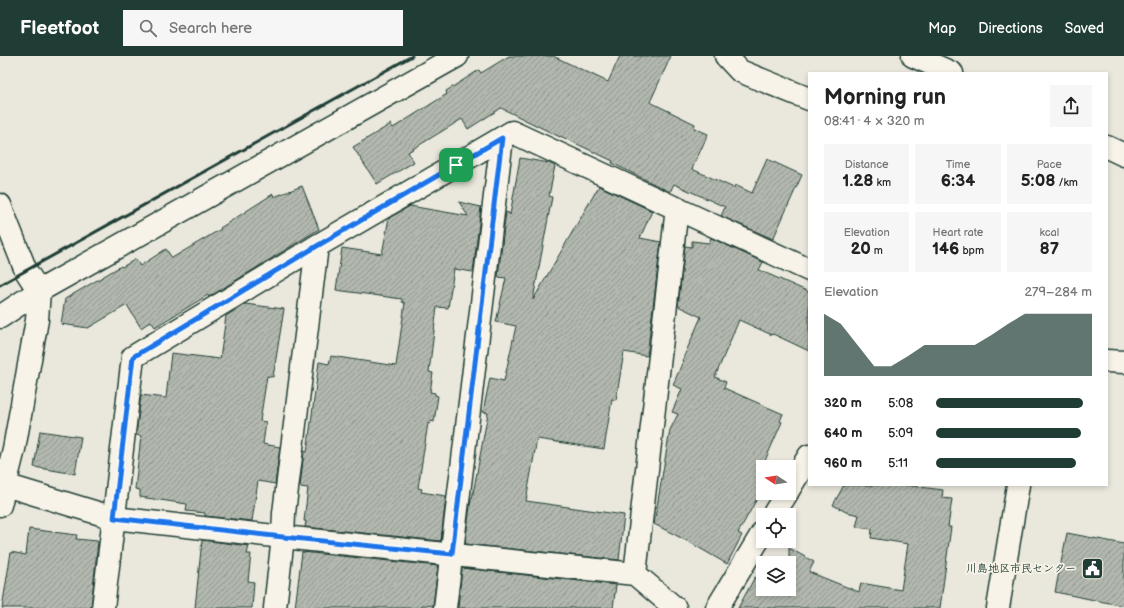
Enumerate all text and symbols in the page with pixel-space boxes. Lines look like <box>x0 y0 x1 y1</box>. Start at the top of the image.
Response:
search box <box>123 10 403 46</box>
text: Fleetfoot <box>20 17 99 40</box>
icon: search <box>137 17 159 39</box>
text: Search here <box>169 19 252 38</box>
text: Map <box>928 20 956 37</box>
text: Directions <box>978 20 1043 37</box>
text: Saved <box>1065 20 1104 37</box>
text: Morning run <box>824 84 946 111</box>
button: share <box>1050 85 1092 127</box>
text: 08:41 · 4 × 320 m <box>824 113 924 129</box>
pin <box>439 148 473 182</box>
icon: arrive <box>445 154 467 176</box>
text: Distance <box>845 158 889 171</box>
text: Time <box>946 158 970 171</box>
text: Pace <box>1037 158 1062 171</box>
text: 1.28 <box>842 171 874 191</box>
text: 6:34 <box>941 171 975 191</box>
text: 5:08 <box>1021 171 1055 191</box>
text: km <box>874 176 891 189</box>
text: /km <box>1055 176 1078 189</box>
text: Elevation <box>844 226 890 239</box>
text: Heart rate <box>933 226 983 239</box>
text: kcal <box>1039 226 1059 239</box>
text: 20 <box>850 239 871 259</box>
text: 146 <box>932 239 959 259</box>
text: 87 <box>1040 239 1059 259</box>
text: m <box>871 244 883 257</box>
text: bpm <box>959 244 984 257</box>
text: Elevation <box>824 284 878 300</box>
text: 279–284 m <box>1024 284 1092 300</box>
text: 320 m <box>824 395 862 411</box>
text: 5:08 <box>888 395 913 411</box>
text: 640 m <box>824 425 862 441</box>
text: 5:09 <box>888 425 913 441</box>
text: 960 m <box>824 455 862 471</box>
text: 5:11 <box>888 455 908 471</box>
north arrow <box>756 460 796 500</box>
map controls <box>756 460 796 596</box>
button: locate <box>756 508 796 548</box>
public building icon: 川島地区市民センター <box>1079 555 1105 581</box>
button: layers <box>756 556 796 596</box>
place label: 川島地区市民センター <box>966 562 1076 575</box>

